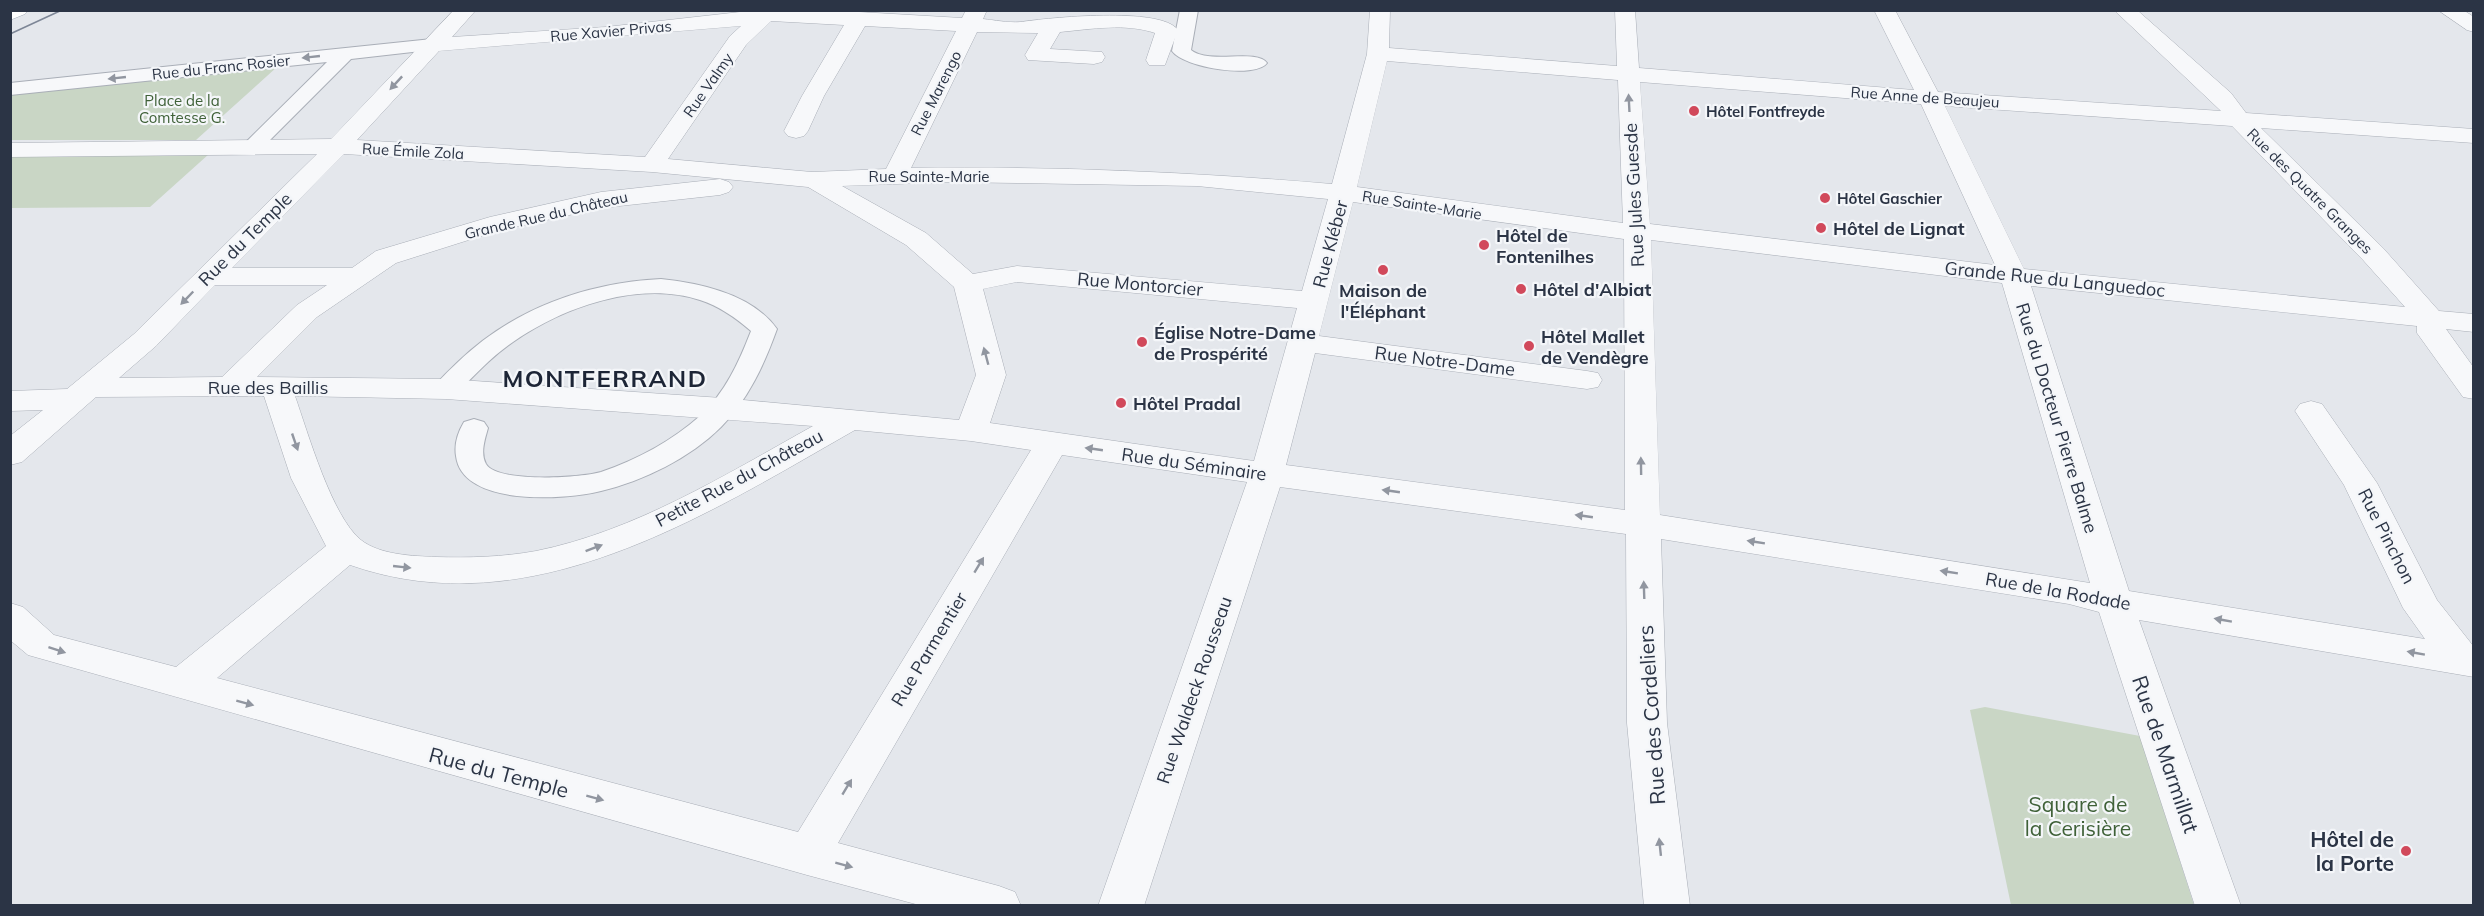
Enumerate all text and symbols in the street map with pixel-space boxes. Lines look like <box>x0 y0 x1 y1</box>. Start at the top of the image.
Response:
street label: Rue Xavier Privas <box>550 16 672 46</box>
street label: Rue Marengo <box>906 47 966 139</box>
street label: Rue Valmy <box>679 49 737 121</box>
street label: Rue du Franc Rosier <box>151 50 292 84</box>
one-way arrow <box>301 52 320 62</box>
one-way arrow <box>107 73 126 83</box>
one-way arrow <box>389 76 403 91</box>
street label: Rue Anne de Beaujeu <box>1850 82 2000 112</box>
park label: Place de la Comtesse G. <box>139 91 225 127</box>
one-way arrow <box>1625 93 1634 112</box>
place label: Hôtel Fontfreyde <box>1706 102 1825 121</box>
marker: Hôtel Fontfreyde <box>1687 104 1701 118</box>
street label: Rue Jules Guesde <box>1619 122 1649 268</box>
street label: Rue des Quatre Granges <box>2243 124 2377 258</box>
street label: Rue Émile Zola <box>361 139 465 163</box>
street label: Rue Sainte-Marie <box>869 167 989 186</box>
street label: Rue Sainte-Marie <box>1361 186 1483 224</box>
street label: Rue du Temple <box>193 187 297 291</box>
street label: Grande Rue du Château <box>463 187 629 243</box>
place label: Hôtel Gaschier <box>1837 189 1942 208</box>
marker: Hôtel Gaschier <box>1818 191 1832 205</box>
street label: Rue Kléber <box>1307 197 1353 290</box>
place label: Hôtel de Lignat <box>1833 217 1965 240</box>
marker: Hôtel de Lignat <box>1814 221 1828 235</box>
place label: Hôtel de Fontenilhes <box>1496 224 1594 268</box>
marker: Hôtel de Fontenilhes <box>1477 238 1491 252</box>
street label: Grande Rue du Languedoc <box>1944 256 2166 302</box>
marker: Maison de l'Éléphant <box>1376 263 1390 277</box>
street label: Rue Montorcier <box>1076 267 1204 301</box>
place label: Hôtel d'Albiat <box>1533 278 1651 301</box>
place label: Maison de l'Éléphant <box>1339 279 1427 323</box>
marker: Hôtel d'Albiat <box>1514 282 1528 296</box>
one-way arrow <box>180 290 194 304</box>
street label: Rue du Docteur Pierre Balme <box>2011 300 2103 536</box>
place label: Église Notre-Dame de Prospérité <box>1154 321 1316 365</box>
place label: Hôtel Mallet de Vendègre <box>1541 325 1649 369</box>
marker: Église Notre-Dame de Prospérité <box>1135 335 1149 349</box>
marker: Hôtel Mallet de Vendègre <box>1522 339 1536 353</box>
street label: Rue Notre-Dame <box>1374 341 1516 381</box>
one-way arrow <box>981 346 990 364</box>
district label: MONTFERRAND <box>502 363 708 393</box>
street label: Rue des Baillis <box>208 376 328 399</box>
place label: Hôtel Pradal <box>1133 392 1241 415</box>
marker: Hôtel Pradal <box>1114 396 1128 410</box>
street label: Petite Rue du Château <box>651 424 827 532</box>
one-way arrow <box>291 433 301 451</box>
street label: Rue du Séminaire <box>1120 442 1268 486</box>
one-way arrow <box>1084 444 1103 453</box>
one-way arrow <box>1636 456 1646 475</box>
street label: Rue Pinchon <box>2353 484 2421 588</box>
one-way arrow <box>1381 486 1400 495</box>
one-way arrow <box>1574 512 1593 521</box>
one-way arrow <box>1747 537 1766 546</box>
one-way arrow <box>586 543 604 553</box>
one-way arrow <box>974 556 984 573</box>
one-way arrow <box>393 562 412 572</box>
one-way arrow <box>1939 567 1958 576</box>
street label: Rue de la Rodade <box>1984 567 2132 615</box>
one-way arrow <box>1639 581 1648 600</box>
street label: Rue Parmentier <box>886 587 972 710</box>
street label: Rue Waldeck Rousseau <box>1151 593 1237 787</box>
one-way arrow <box>2214 616 2233 625</box>
street label: Rue des Cordeliers <box>1632 624 1670 806</box>
one-way arrow <box>48 646 66 655</box>
one-way arrow <box>2406 648 2425 657</box>
street label: Rue de Marmillat <box>2127 672 2205 836</box>
one-way arrow <box>236 699 254 708</box>
street label: Rue du Temple <box>426 741 572 803</box>
one-way arrow <box>842 779 853 795</box>
park label: Square de la Cerisière <box>2025 791 2131 841</box>
one-way arrow <box>586 794 604 803</box>
place label: Hôtel de la Porte <box>2310 826 2394 876</box>
one-way arrow <box>1656 838 1665 857</box>
marker: Hôtel de la Porte <box>2399 844 2413 858</box>
one-way arrow <box>835 861 854 871</box>

